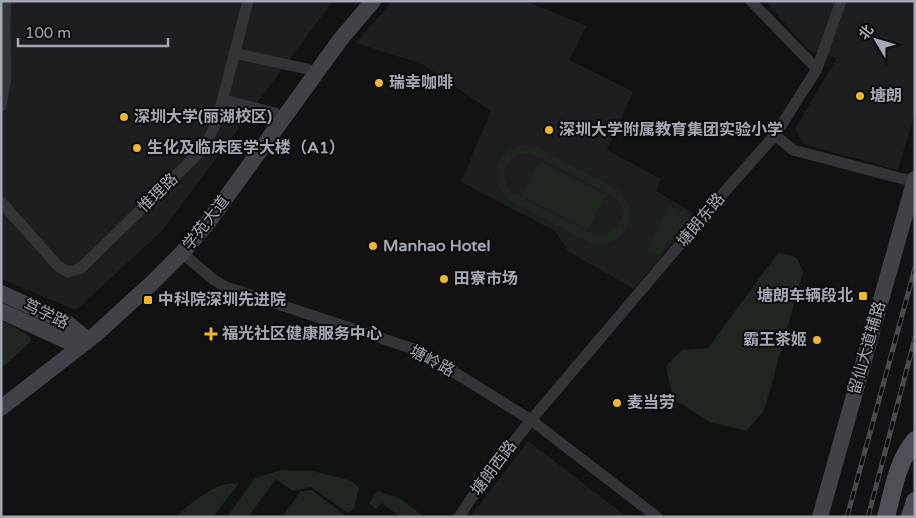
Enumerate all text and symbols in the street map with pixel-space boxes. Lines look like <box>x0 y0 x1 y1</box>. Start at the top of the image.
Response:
scale bar <box>18 15 168 47</box>
north arrow <box>851 15 901 65</box>
text: 北 <box>855 22 877 43</box>
text: 100 m <box>25 24 71 42</box>
place label: 瑞幸咖啡 <box>389 73 453 93</box>
marker: 瑞幸咖啡 <box>373 77 385 89</box>
place label: 塘朗 <box>870 86 902 106</box>
marker: 塘朗 <box>854 90 866 102</box>
place label: 深圳大学(丽湖校区) <box>134 107 272 127</box>
marker: 深圳大学(丽湖校区) <box>118 111 130 123</box>
place label: 深圳大学附属教育集团实验小学 <box>559 120 783 140</box>
marker: 深圳大学附属教育集团实验小学 <box>543 124 555 136</box>
place label: 生化及临床医学大楼（A1） <box>147 138 345 158</box>
marker: 生化及临床医学大楼（A1） <box>131 142 143 154</box>
street label: 惟理路 <box>134 169 182 217</box>
street label: 塘朗东路 <box>673 189 729 251</box>
street label: 学苑大道 <box>178 192 234 254</box>
place label: Manhao Hotel <box>383 236 490 256</box>
marker: Manhao Hotel <box>367 240 379 252</box>
place label: 田寮市场 <box>454 269 518 289</box>
marker: 田寮市场 <box>438 273 450 285</box>
place label: 塘朗车辆段北 <box>757 286 853 306</box>
place label: 中科院深圳先进院 <box>158 290 286 310</box>
marker: 塘朗车辆段北 <box>857 290 869 302</box>
street label: 笃学路 <box>20 294 72 334</box>
marker: 中科院深圳先进院 <box>142 294 154 306</box>
street label: 留仙大道辅路 <box>844 299 890 397</box>
place label: 福光社区健康服务中心 <box>222 324 382 344</box>
marker: 福光社区健康服务中心 <box>204 327 218 341</box>
place label: 霸王茶姬 <box>743 330 807 350</box>
marker: 霸王茶姬 <box>811 334 823 346</box>
street label: 塘岭路 <box>406 341 458 381</box>
place label: 麦当劳 <box>627 393 675 413</box>
marker: 麦当劳 <box>611 397 623 409</box>
street label: 塘朗西路 <box>467 436 521 500</box>

